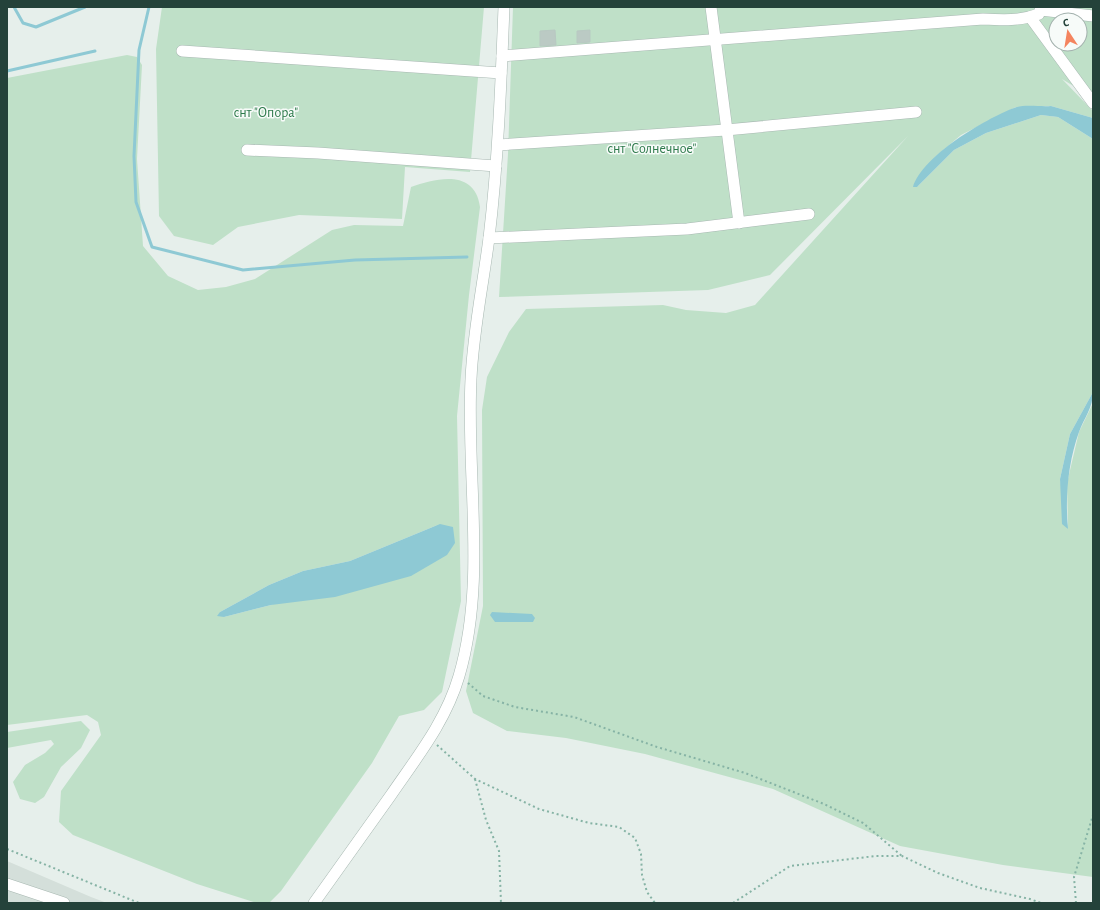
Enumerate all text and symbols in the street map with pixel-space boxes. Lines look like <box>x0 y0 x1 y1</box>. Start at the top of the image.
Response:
north arrow <box>1048 12 1088 52</box>
text: С <box>1062 17 1070 29</box>
park label: снт "Опора" <box>234 106 298 120</box>
park label: снт "Солнечное" <box>607 142 697 156</box>

